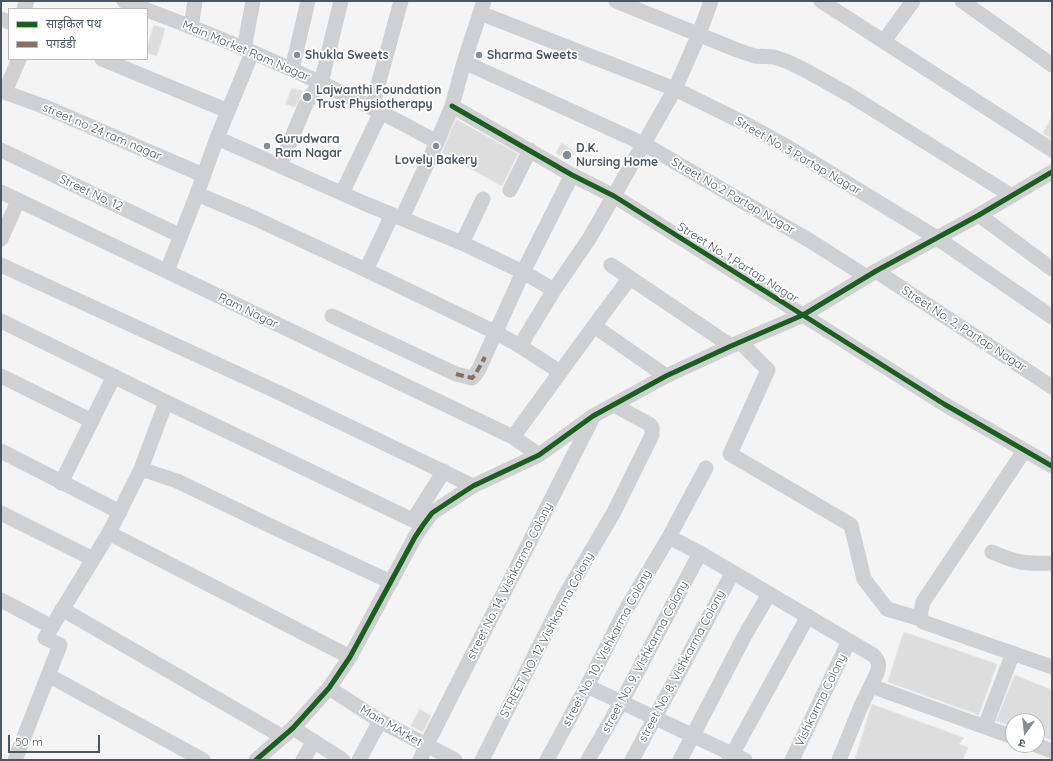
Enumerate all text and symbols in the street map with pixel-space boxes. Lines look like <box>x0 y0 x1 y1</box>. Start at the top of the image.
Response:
legend <box>8 8 148 60</box>
text: साइकिल पथ <box>46 16 101 31</box>
street label: Main Market Ram Nagar <box>180 18 312 84</box>
text: पगडंडी <box>46 36 76 51</box>
place label: Shukla Sweets <box>305 48 389 62</box>
place label: Sharma Sweets <box>487 48 577 62</box>
marker: Shukla Sweets <box>292 50 302 60</box>
marker: Sharma Sweets <box>474 50 484 60</box>
place label: Lajwanthi Foundation Trust Physiotherapy <box>316 83 441 111</box>
marker: Lajwanthi Foundation Trust Physiotherapy <box>301 91 313 103</box>
street label: street no 24 ram nagar <box>40 100 164 164</box>
street label: Street No. 3 Partap Nagar <box>732 114 864 198</box>
place label: Gurudwara Ram Nagar <box>275 132 342 160</box>
marker: Gurudwara Ram Nagar <box>262 141 272 151</box>
marker: Lovely Bakery <box>431 141 441 151</box>
place label: D.K. Nursing Home <box>576 141 658 169</box>
marker: D.K. Nursing Home <box>561 149 573 161</box>
place label: Lovely Bakery <box>395 153 477 167</box>
street label: Street No.2 Partap Nagar <box>669 155 797 237</box>
street label: Street No. 12 <box>57 172 125 214</box>
street label: Street No. 1,Partap Nagar <box>675 220 801 306</box>
street label: Street No. 2, Partap Nagar <box>899 283 1029 375</box>
street label: Ram Nagar <box>216 290 280 332</box>
street label: street No. 14, Vishkarma Colony <box>464 500 556 662</box>
street label: STREET NO. 12 Vishkarma Colony <box>497 550 597 720</box>
street label: street No. 10, Vishkarma Colony <box>560 567 654 729</box>
street label: street No. 9, Vishkarma Colony <box>599 579 691 735</box>
street label: street No. 8, Vishkarma Colony <box>636 588 728 744</box>
street label: Vishkarma Colony <box>792 651 850 749</box>
street label: Main MArket <box>357 702 425 750</box>
north arrow <box>1005 713 1045 753</box>
scale bar <box>10 727 102 753</box>
text: 50 m <box>15 734 43 749</box>
text: उ <box>1017 736 1027 751</box>

